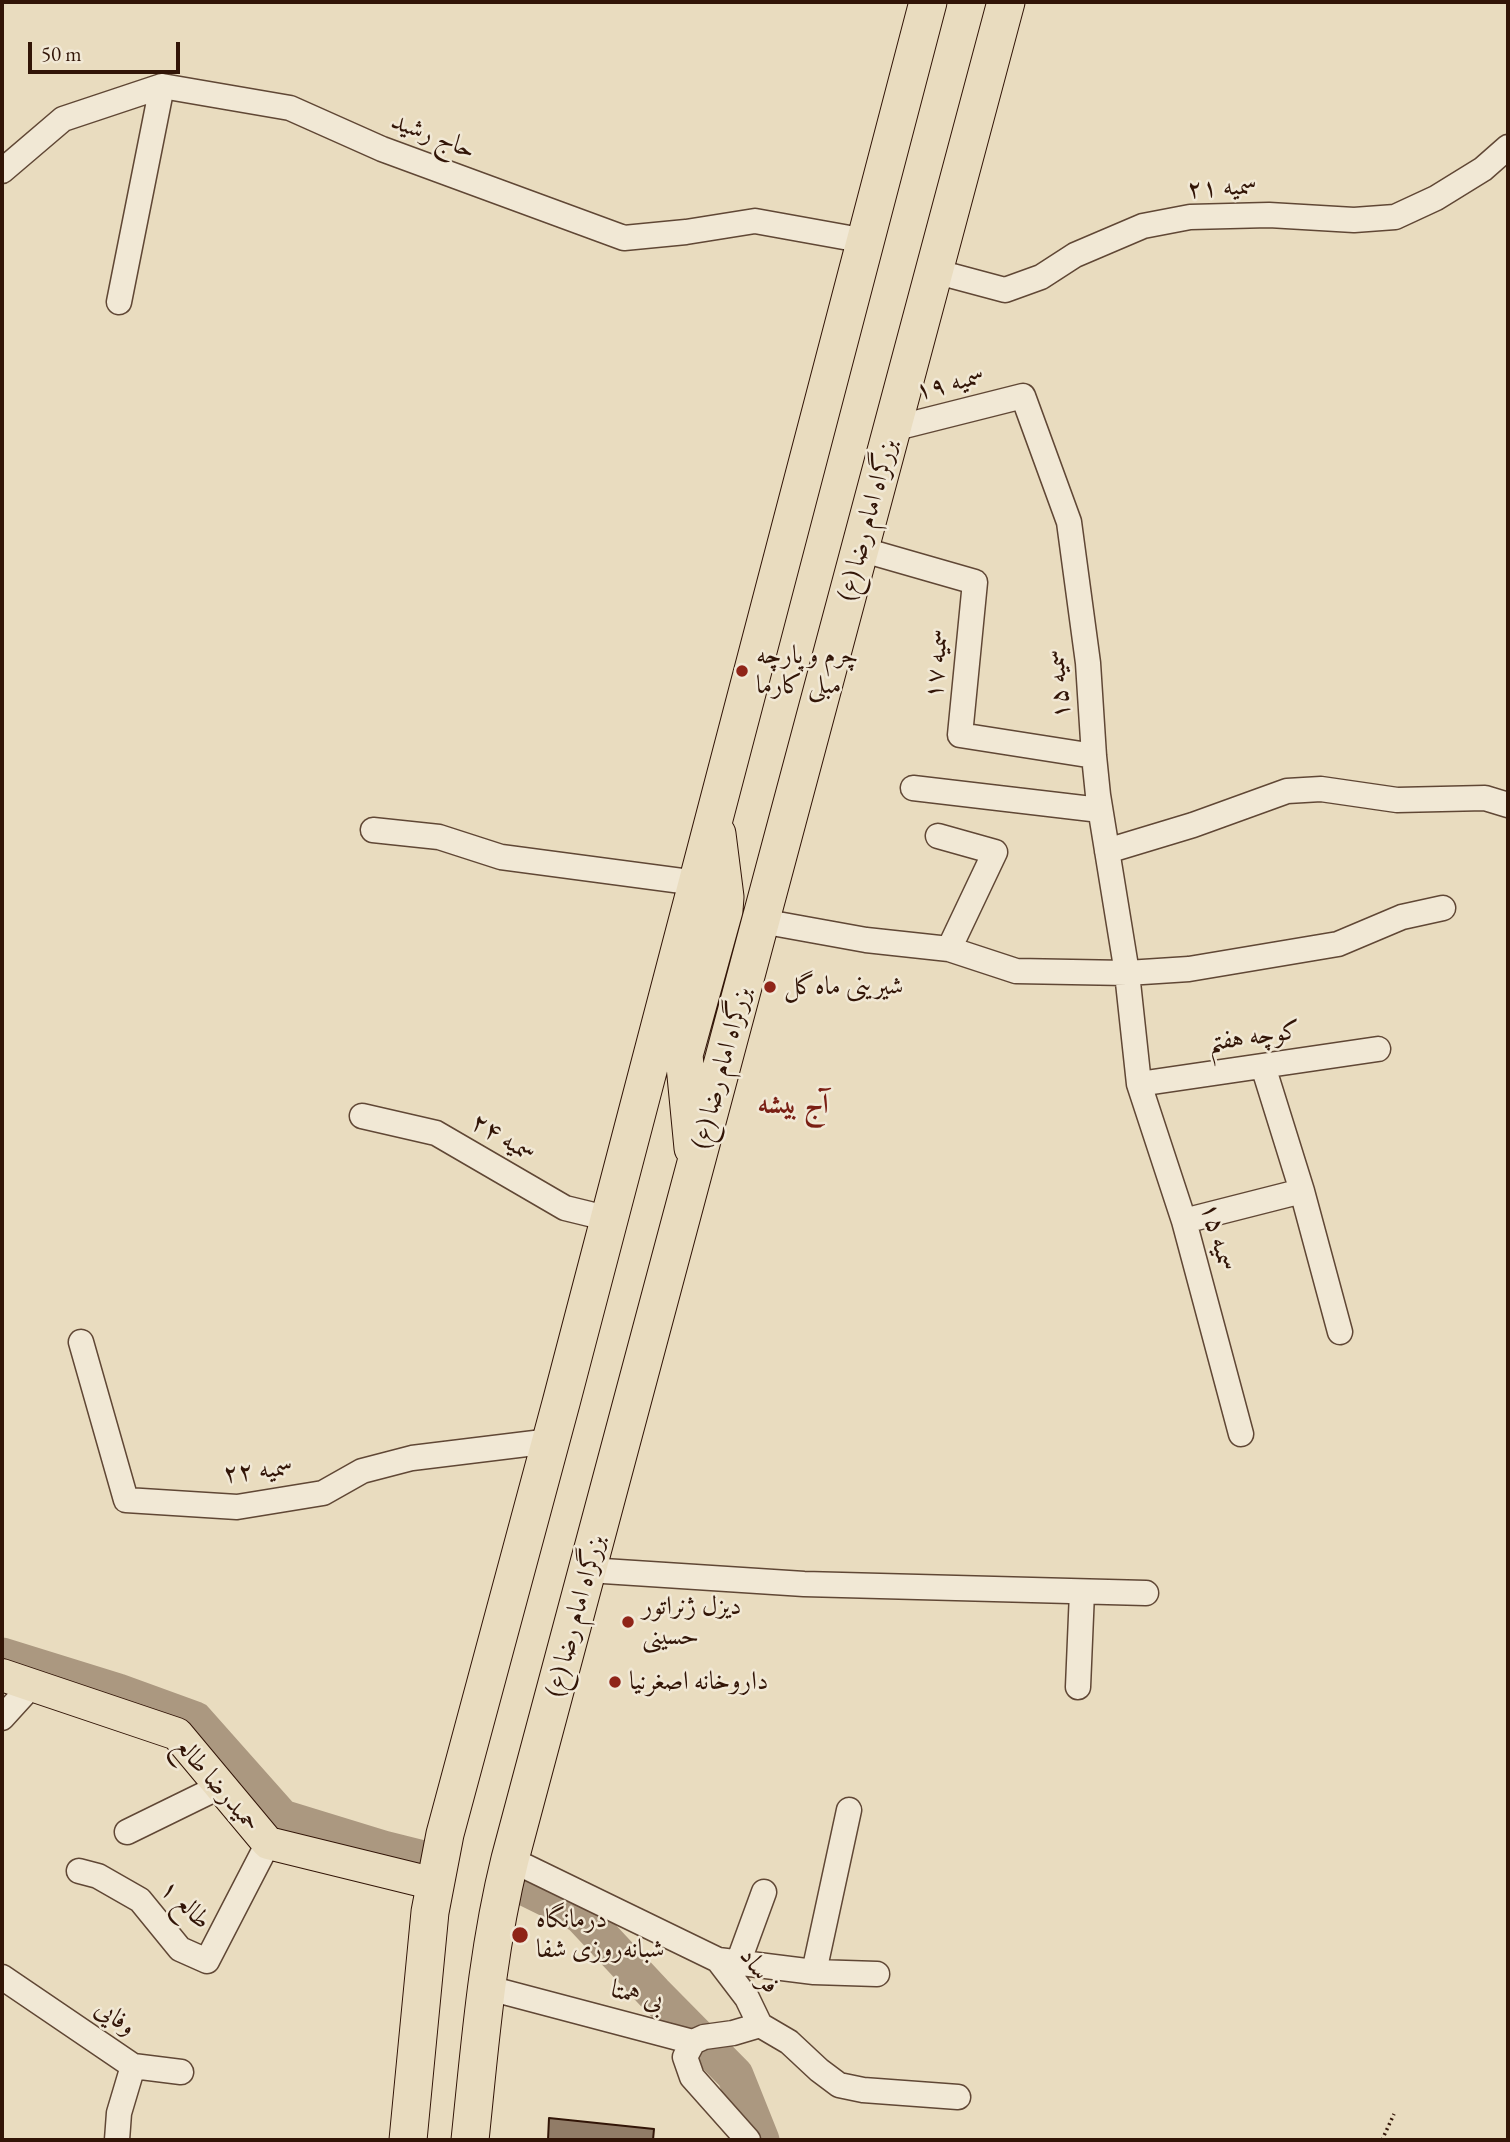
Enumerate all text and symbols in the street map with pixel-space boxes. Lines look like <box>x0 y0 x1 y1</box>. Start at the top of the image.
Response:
scale bar <box>32 28 184 72</box>
text: 50 m <box>41 40 82 67</box>
street label: حاج رشید <box>386 106 480 166</box>
street label: سمیه ۲۱ <box>1186 171 1258 205</box>
street label: سمیه ۱۹ <box>912 360 988 408</box>
street label: بزرگراه امام رضا (ع) <box>831 436 905 604</box>
street label: سمیه ۱۷ <box>918 628 956 700</box>
place label: چرم و پارچه مبلی کارما <box>756 640 858 702</box>
street label: سمیه ۱۵ <box>1040 648 1078 720</box>
marker: چرم و پارچه مبلی کارما <box>734 663 750 679</box>
place label: شیرینی ماه‌گل <box>784 971 903 1003</box>
marker: شیرینی ماه‌گل <box>762 979 778 995</box>
street label: بزرگراه امام رضا (ع) <box>685 984 759 1152</box>
street label: کوچه هفتم <box>1206 1015 1302 1059</box>
district label: آج بیشه <box>757 1088 829 1122</box>
street label: سمیه ۲۴ <box>465 1107 541 1169</box>
street label: سمیه ۱۵ <box>1193 1199 1243 1275</box>
street label: سمیه ۲۲ <box>222 1452 294 1490</box>
street label: بزرگراه امام رضا (ع) <box>539 1532 613 1700</box>
place label: دیزل ژنراتور حسینی <box>642 1591 741 1652</box>
marker: دیزل ژنراتور حسینی <box>620 1614 636 1630</box>
place label: داروخانه اصغرنیا <box>629 1666 768 1698</box>
marker: داروخانه اصغرنیا <box>607 1674 623 1690</box>
street label: حمیدرضا طالع <box>167 1731 267 1839</box>
street label: طالع ۱ <box>153 1873 217 1937</box>
place label: درمانگاه شبانه‌روزی شفا <box>536 1904 665 1966</box>
marker: درمانگاه شبانه‌روزی شفا <box>510 1925 530 1945</box>
street label: فرساد <box>732 1942 786 2000</box>
street label: بی همتا <box>607 1974 667 2018</box>
street label: وفایی <box>88 1993 142 2043</box>

